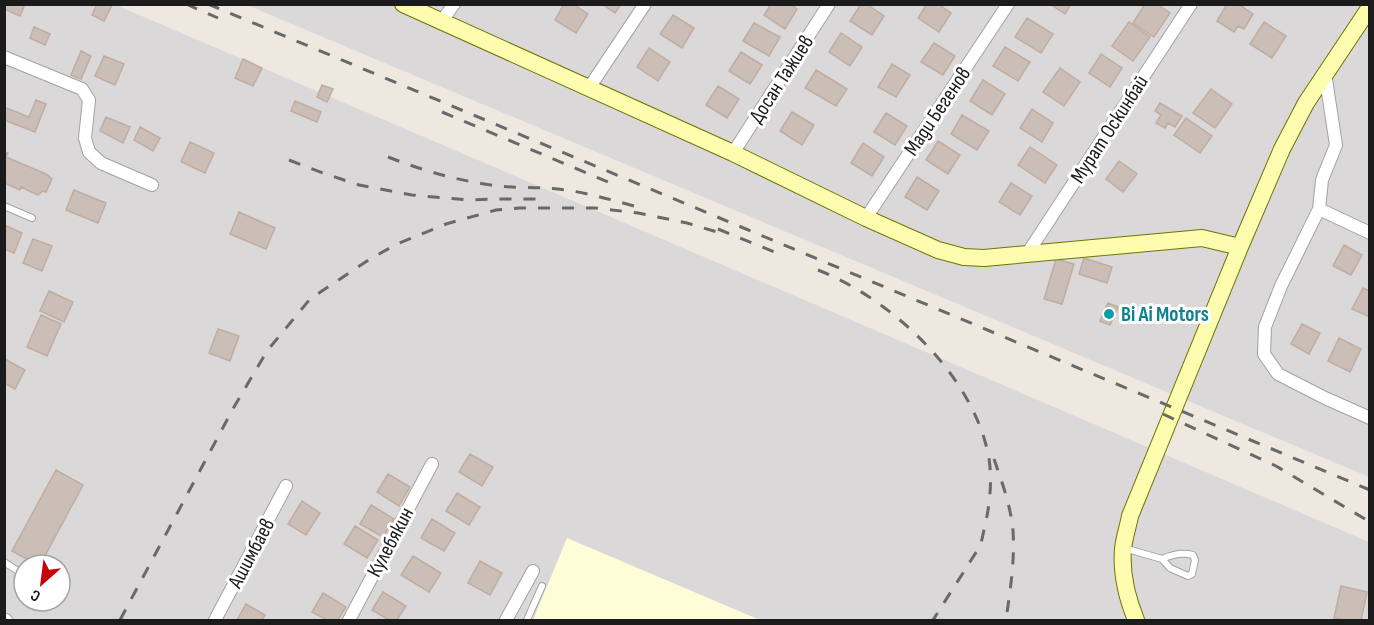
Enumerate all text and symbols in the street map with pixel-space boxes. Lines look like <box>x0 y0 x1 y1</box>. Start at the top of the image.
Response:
street label: Досан Тажиев <box>744 31 819 128</box>
street label: Мади Бегенов <box>899 62 976 160</box>
street label: Мурат Оскинбай <box>1065 70 1154 188</box>
place label: Bi Ai Motors <box>1121 302 1209 327</box>
marker: Bi Ai Motors <box>1102 307 1116 321</box>
street label: Кулебякин <box>362 503 419 581</box>
street label: Ашимбаев <box>222 514 280 593</box>
north arrow <box>12 553 72 613</box>
text: С <box>28 585 44 605</box>

